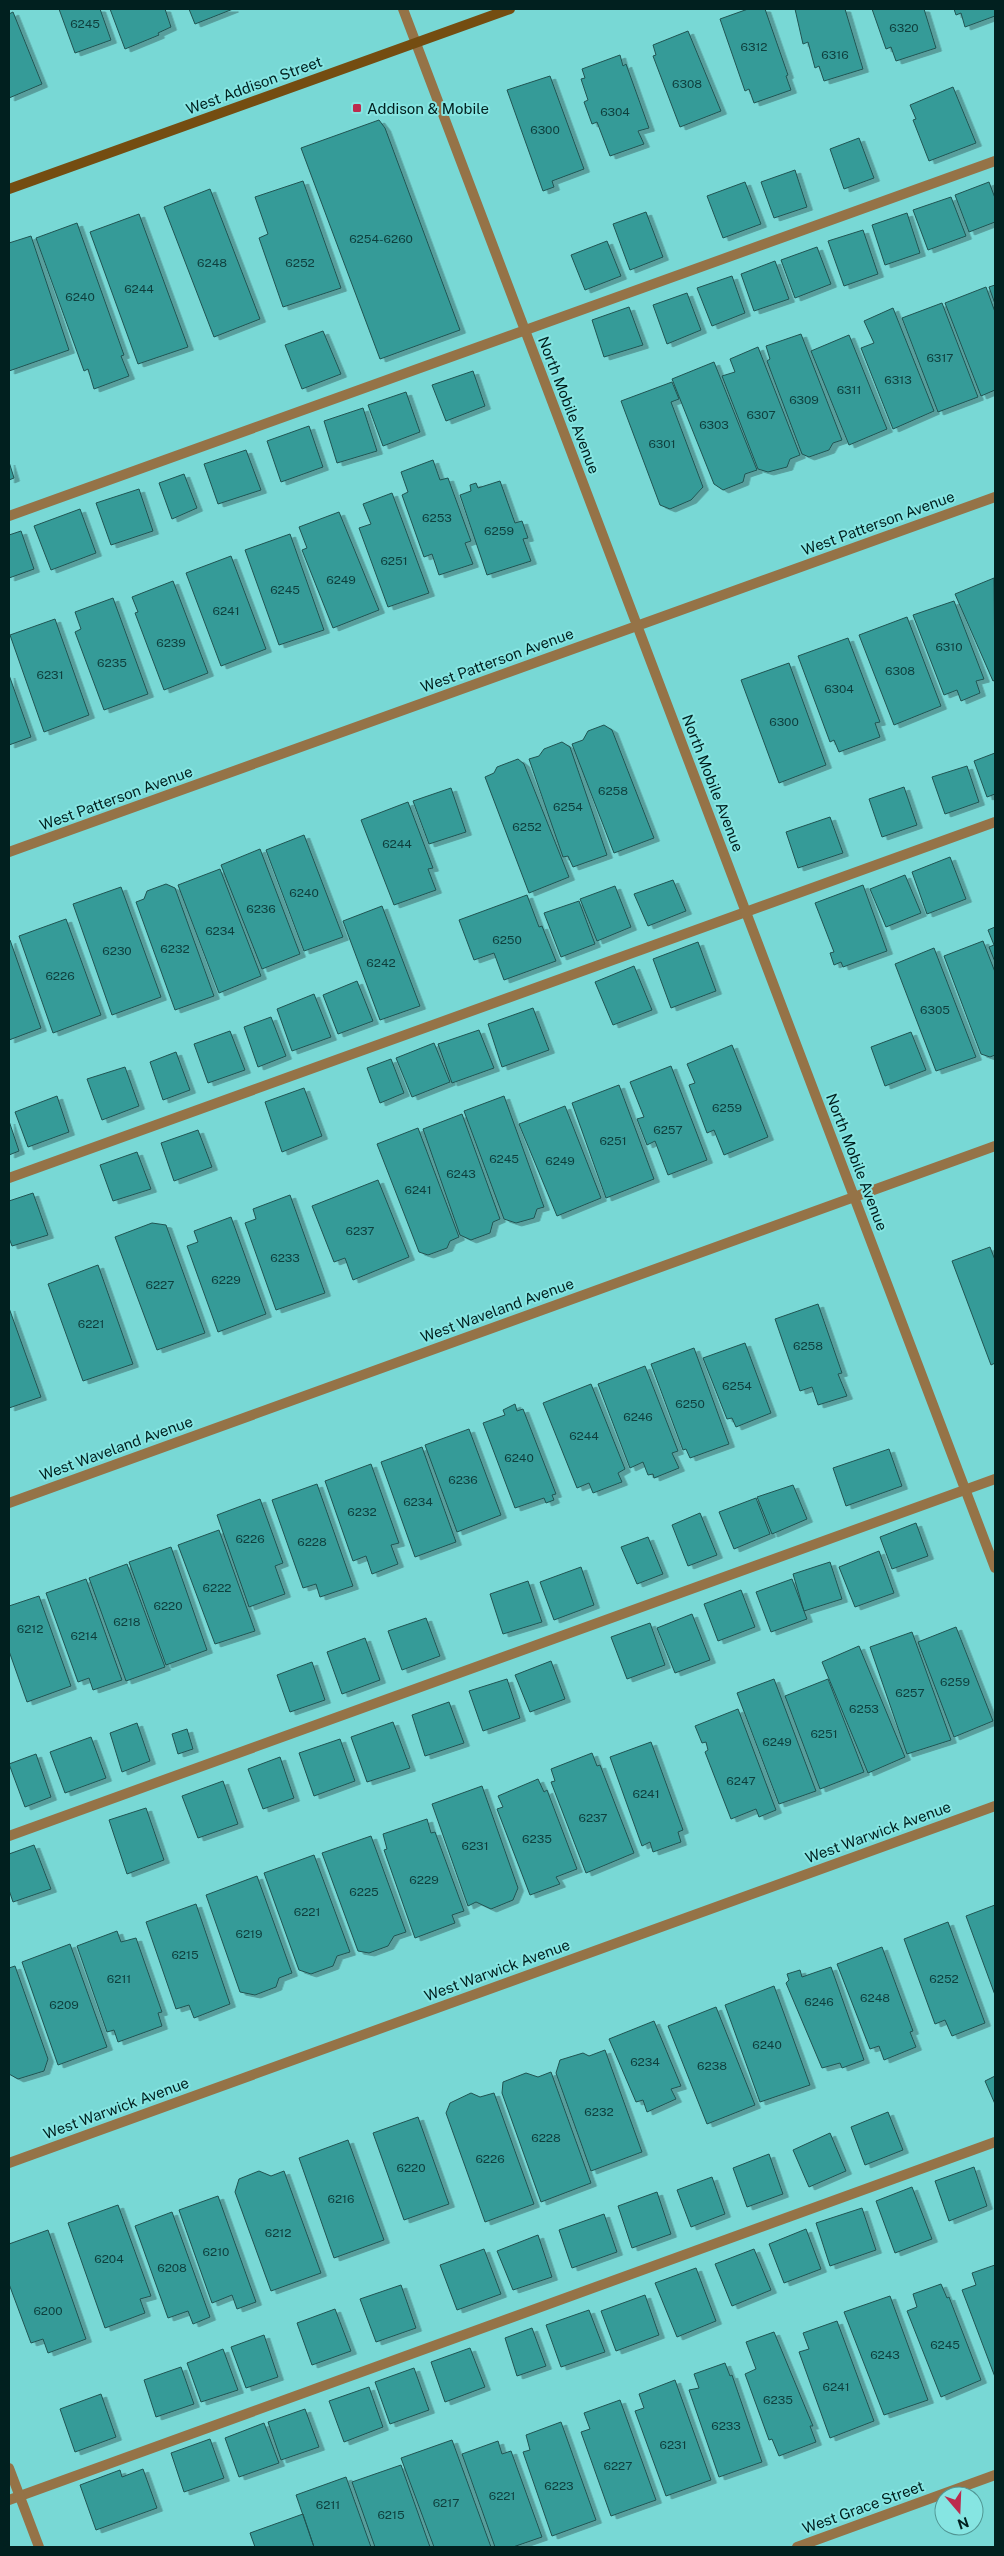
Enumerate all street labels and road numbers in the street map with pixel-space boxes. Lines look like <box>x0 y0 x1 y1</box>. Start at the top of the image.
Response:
street label: West Addison Street <box>184 52 324 117</box>
street label: North Mobile Avenue <box>535 334 603 476</box>
street label: West Patterson Avenue <box>799 487 957 559</box>
street label: West Patterson Avenue <box>418 624 576 696</box>
street label: North Mobile Avenue <box>679 712 747 854</box>
street label: West Patterson Avenue <box>37 762 195 834</box>
street label: North Mobile Avenue <box>823 1091 891 1233</box>
street label: West Waveland Avenue <box>418 1274 576 1346</box>
street label: West Waveland Avenue <box>37 1412 195 1484</box>
street label: West Warwick Avenue <box>803 1798 953 1866</box>
street label: West Warwick Avenue <box>422 1936 572 2004</box>
street label: West Warwick Avenue <box>41 2074 191 2142</box>
street label: West Grace Street <box>800 2477 926 2537</box>

